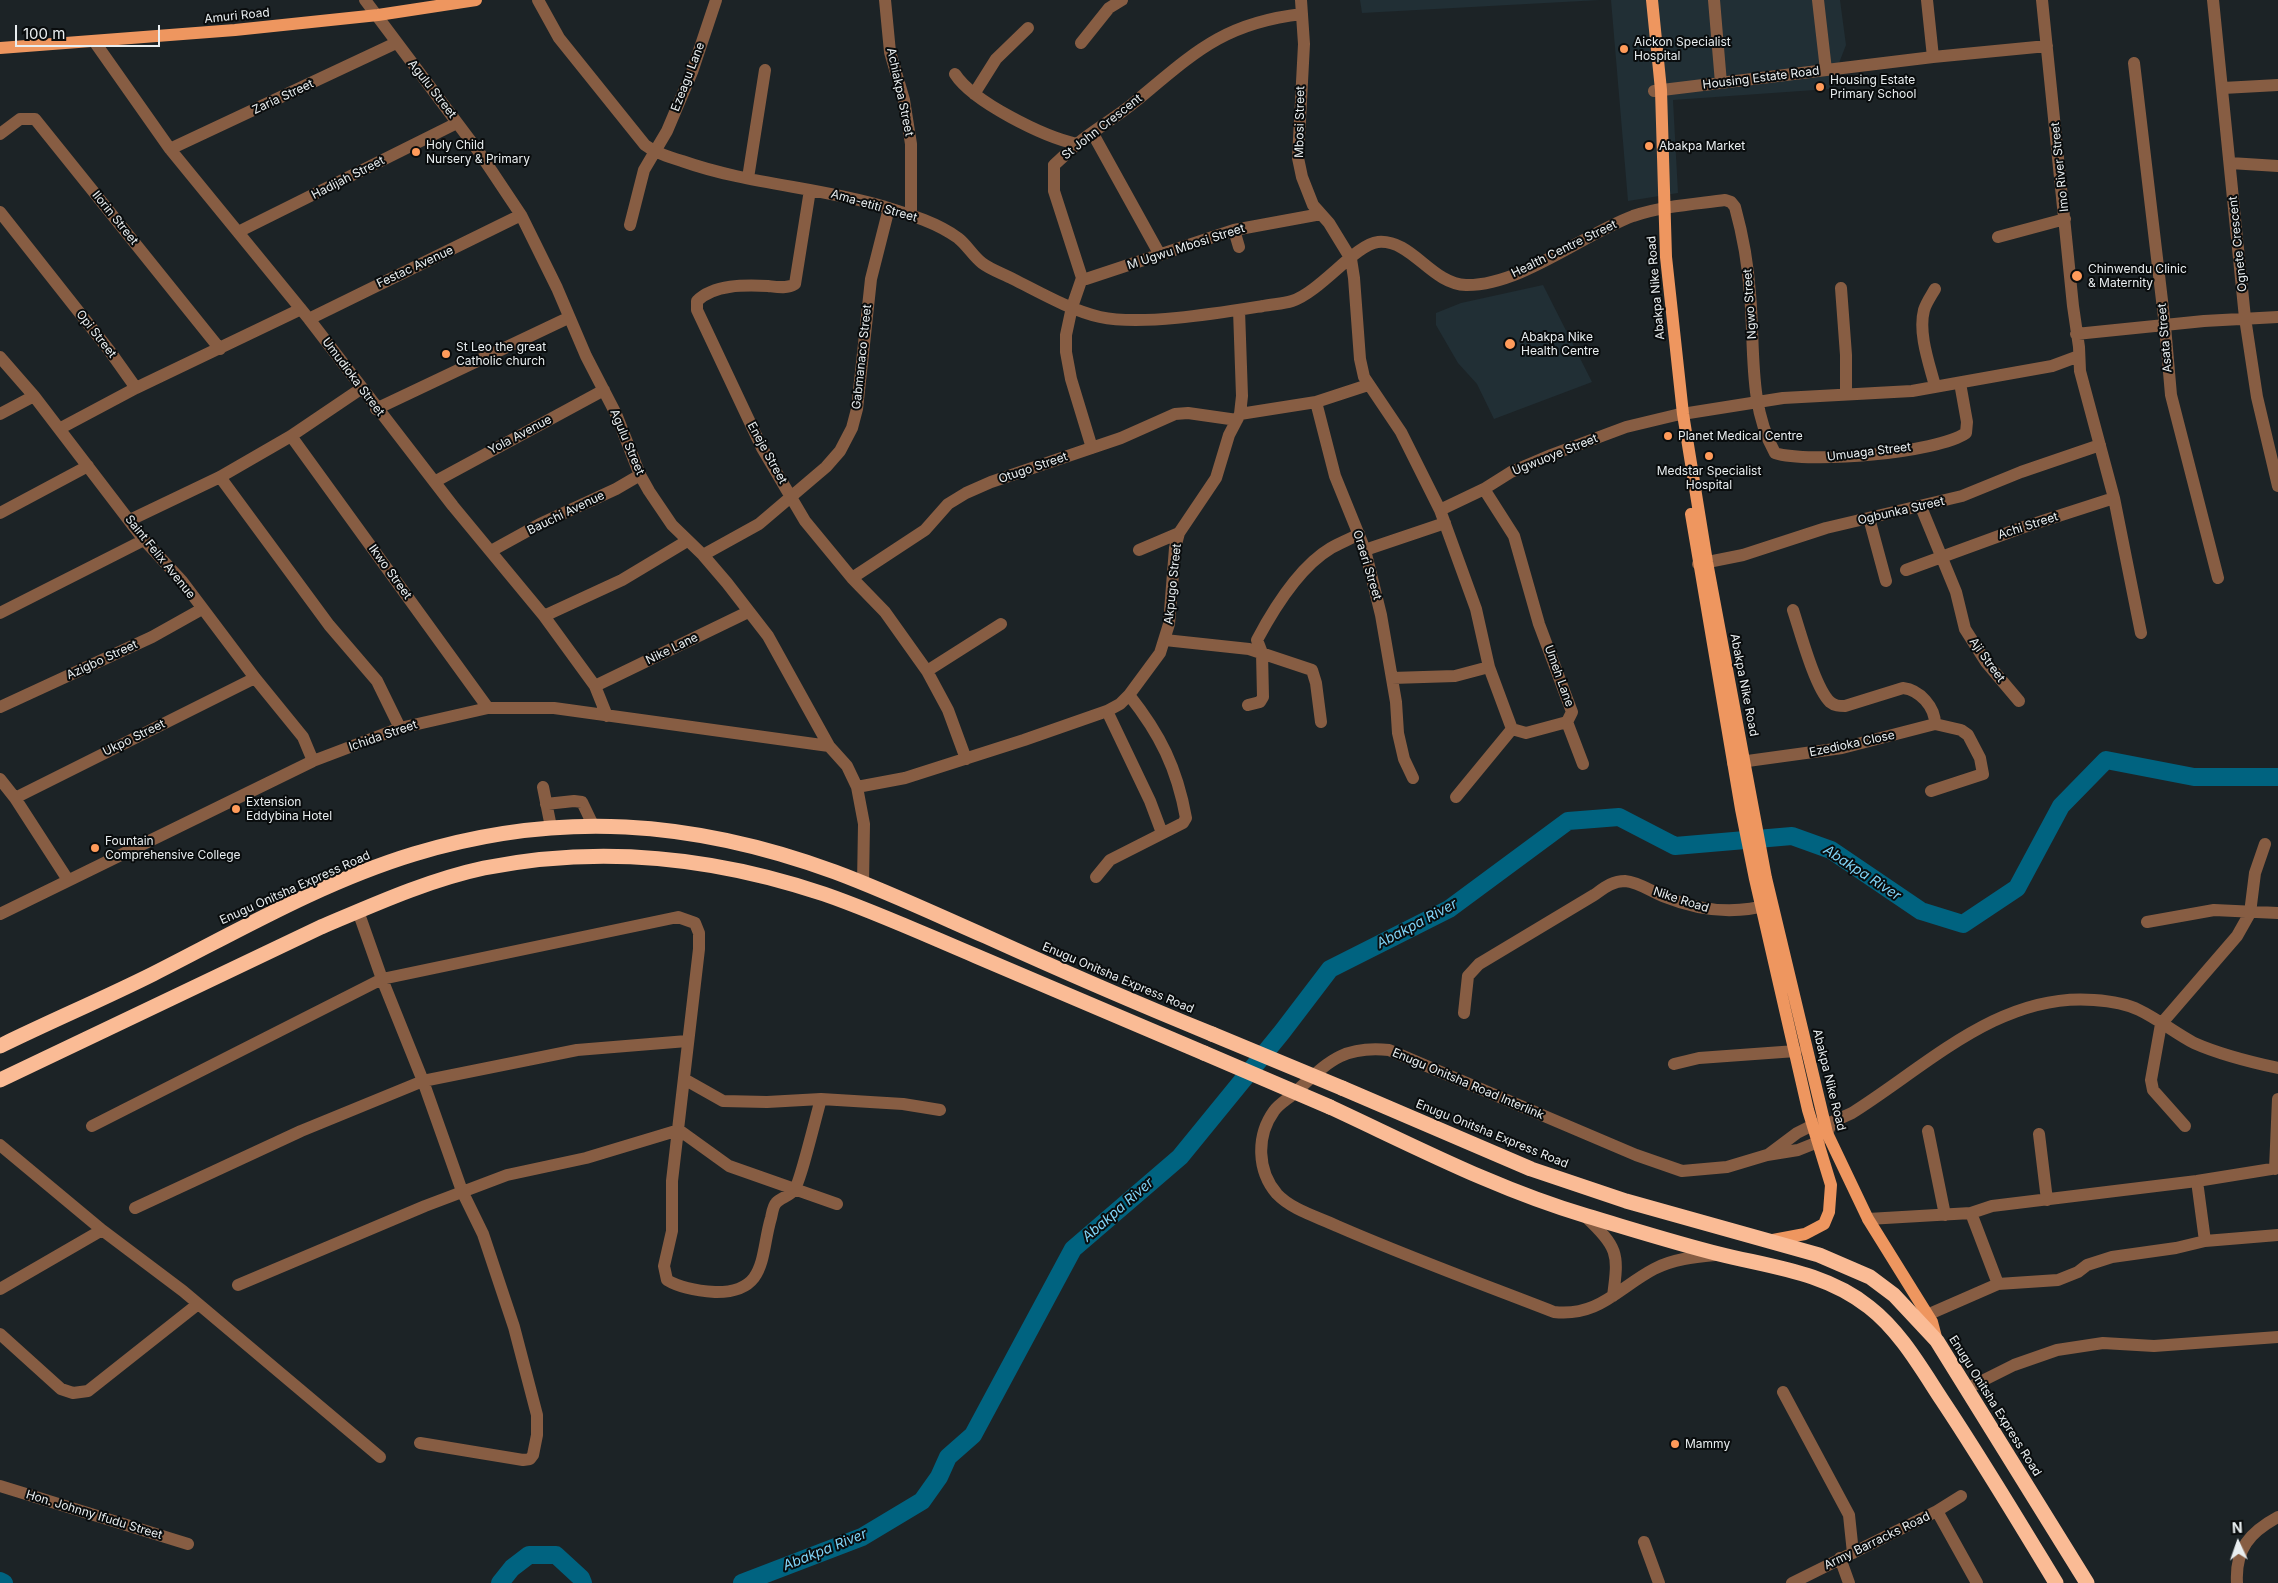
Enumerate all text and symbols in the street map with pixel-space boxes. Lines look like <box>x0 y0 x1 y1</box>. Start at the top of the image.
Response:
street label: Amuri Road <box>204 5 270 27</box>
scale bar <box>18 15 162 47</box>
text: 100 m <box>23 24 65 43</box>
place label: Aickon Specialist Hospital <box>1634 35 1731 63</box>
street label: Ezeagu Lane <box>668 40 708 114</box>
marker: Aickon Specialist Hospital <box>1618 43 1630 55</box>
street label: Achiakpa Street <box>884 47 916 137</box>
street label: Agulu Street <box>405 57 459 121</box>
street label: Housing Estate Road <box>1702 64 1820 92</box>
place label: Housing Estate Primary School <box>1830 73 1916 101</box>
street label: Zaria Street <box>250 77 316 117</box>
marker: Housing Estate Primary School <box>1814 81 1826 93</box>
street label: Mbosi Street <box>1292 86 1308 158</box>
street label: St John Crescent <box>1059 91 1145 163</box>
street label: Imo River Street <box>2048 121 2072 213</box>
place label: Holy Child Nursery & Primary <box>426 138 530 166</box>
place label: Abakpa Market <box>1659 139 1745 153</box>
marker: Abakpa Market <box>1643 140 1655 152</box>
marker: Holy Child Nursery & Primary <box>410 146 422 158</box>
street label: Hadijah Street <box>309 153 387 203</box>
street label: Ama-etiti Street <box>829 187 919 225</box>
street label: Ilorin Street <box>89 188 141 248</box>
street label: Ognete Crescent <box>2226 195 2250 293</box>
street label: Health Centre Street <box>1509 217 1619 281</box>
street label: M Ugwu Mbosi Street <box>1125 221 1247 273</box>
street label: Abakpa Nike Road <box>1644 235 1668 341</box>
street label: Festac Avenue <box>374 243 456 291</box>
place label: Chinwendu Clinic & Maternity <box>2088 262 2187 290</box>
street label: Ngwo Street <box>1740 268 1760 340</box>
marker: Chinwendu Clinic & Maternity <box>2070 269 2084 283</box>
street label: Asata Street <box>2155 303 2175 373</box>
street label: Gabmanaco Street <box>849 304 875 410</box>
street label: Opi Street <box>73 307 119 361</box>
place label: Abakpa Nike Health Centre <box>1521 330 1599 358</box>
street label: Umudioka Street <box>319 335 387 419</box>
marker: Abakpa Nike Health Centre <box>1503 337 1517 351</box>
place label: St Leo the great Catholic church <box>456 340 546 368</box>
marker: St Leo the great Catholic church <box>440 348 452 360</box>
street label: Agulu Street <box>607 407 647 477</box>
street label: Yola Avenue <box>486 412 554 458</box>
street label: Eneje Street <box>744 420 790 486</box>
place label: Planet Medical Centre <box>1678 429 1803 443</box>
marker: Planet Medical Centre <box>1662 430 1674 442</box>
street label: Ugwuoye Street <box>1510 431 1600 479</box>
street label: Umuaga Street <box>1826 440 1912 464</box>
street label: Otugo Street <box>997 449 1069 487</box>
marker: Medstar Specialist Hospital <box>1703 450 1715 462</box>
place label: Medstar Specialist Hospital <box>1657 464 1761 492</box>
street label: Bauchi Avenue <box>525 488 607 538</box>
street label: Ogbunka Street <box>1856 494 1946 528</box>
street label: Achi Street <box>1996 510 2060 542</box>
street label: Saint Felix Avenue <box>122 512 198 602</box>
street label: Oraeri Street <box>1350 528 1384 602</box>
street label: Ikwo Street <box>365 542 415 602</box>
street label: Akpugo Street <box>1162 543 1184 625</box>
street label: Nike Lane <box>644 630 700 668</box>
street label: Abakpa Nike Road <box>1727 632 1761 738</box>
street label: Aji Street <box>1966 635 2008 685</box>
street label: Azigbo Street <box>64 637 140 683</box>
street label: Umeh Lane <box>1541 643 1577 709</box>
street label: Ukpo Street <box>101 717 167 759</box>
street label: Ichida Street <box>347 718 419 754</box>
street label: Ezedioka Close <box>1808 728 1896 760</box>
place label: Extension Eddybina Hotel <box>246 795 332 823</box>
marker: Extension Eddybina Hotel <box>230 803 242 815</box>
place label: Fountain Comprehensive College <box>105 834 241 862</box>
marker: Fountain Comprehensive College <box>89 842 101 854</box>
water label: Abakpa River <box>1820 842 1904 904</box>
street label: Enugu Onitsha Express Road <box>218 848 372 928</box>
street label: Nike Road <box>1651 884 1711 916</box>
water label: Abakpa River <box>1374 896 1460 952</box>
street label: Enugu Onitsha Express Road <box>1040 939 1196 1017</box>
street label: Abakpa Nike Road <box>1809 1028 1849 1132</box>
street label: Enugu Onitsha Road Interlink <box>1390 1045 1546 1123</box>
street label: Enugu Onitsha Express Road <box>1414 1097 1570 1171</box>
water label: Abakpa River <box>1079 1174 1157 1246</box>
street label: Enugu Onitsha Express Road <box>1946 1333 2044 1479</box>
place label: Mammy <box>1685 1437 1730 1451</box>
marker: Mammy <box>1669 1438 1681 1450</box>
street label: Hon. Johnny Ifudu Street <box>24 1487 164 1543</box>
street label: Army Barracks Road <box>1822 1509 1932 1573</box>
north arrow <box>2213 1518 2263 1568</box>
text: N <box>2231 1519 2243 1536</box>
water label: Abakpa River <box>781 1526 869 1574</box>

